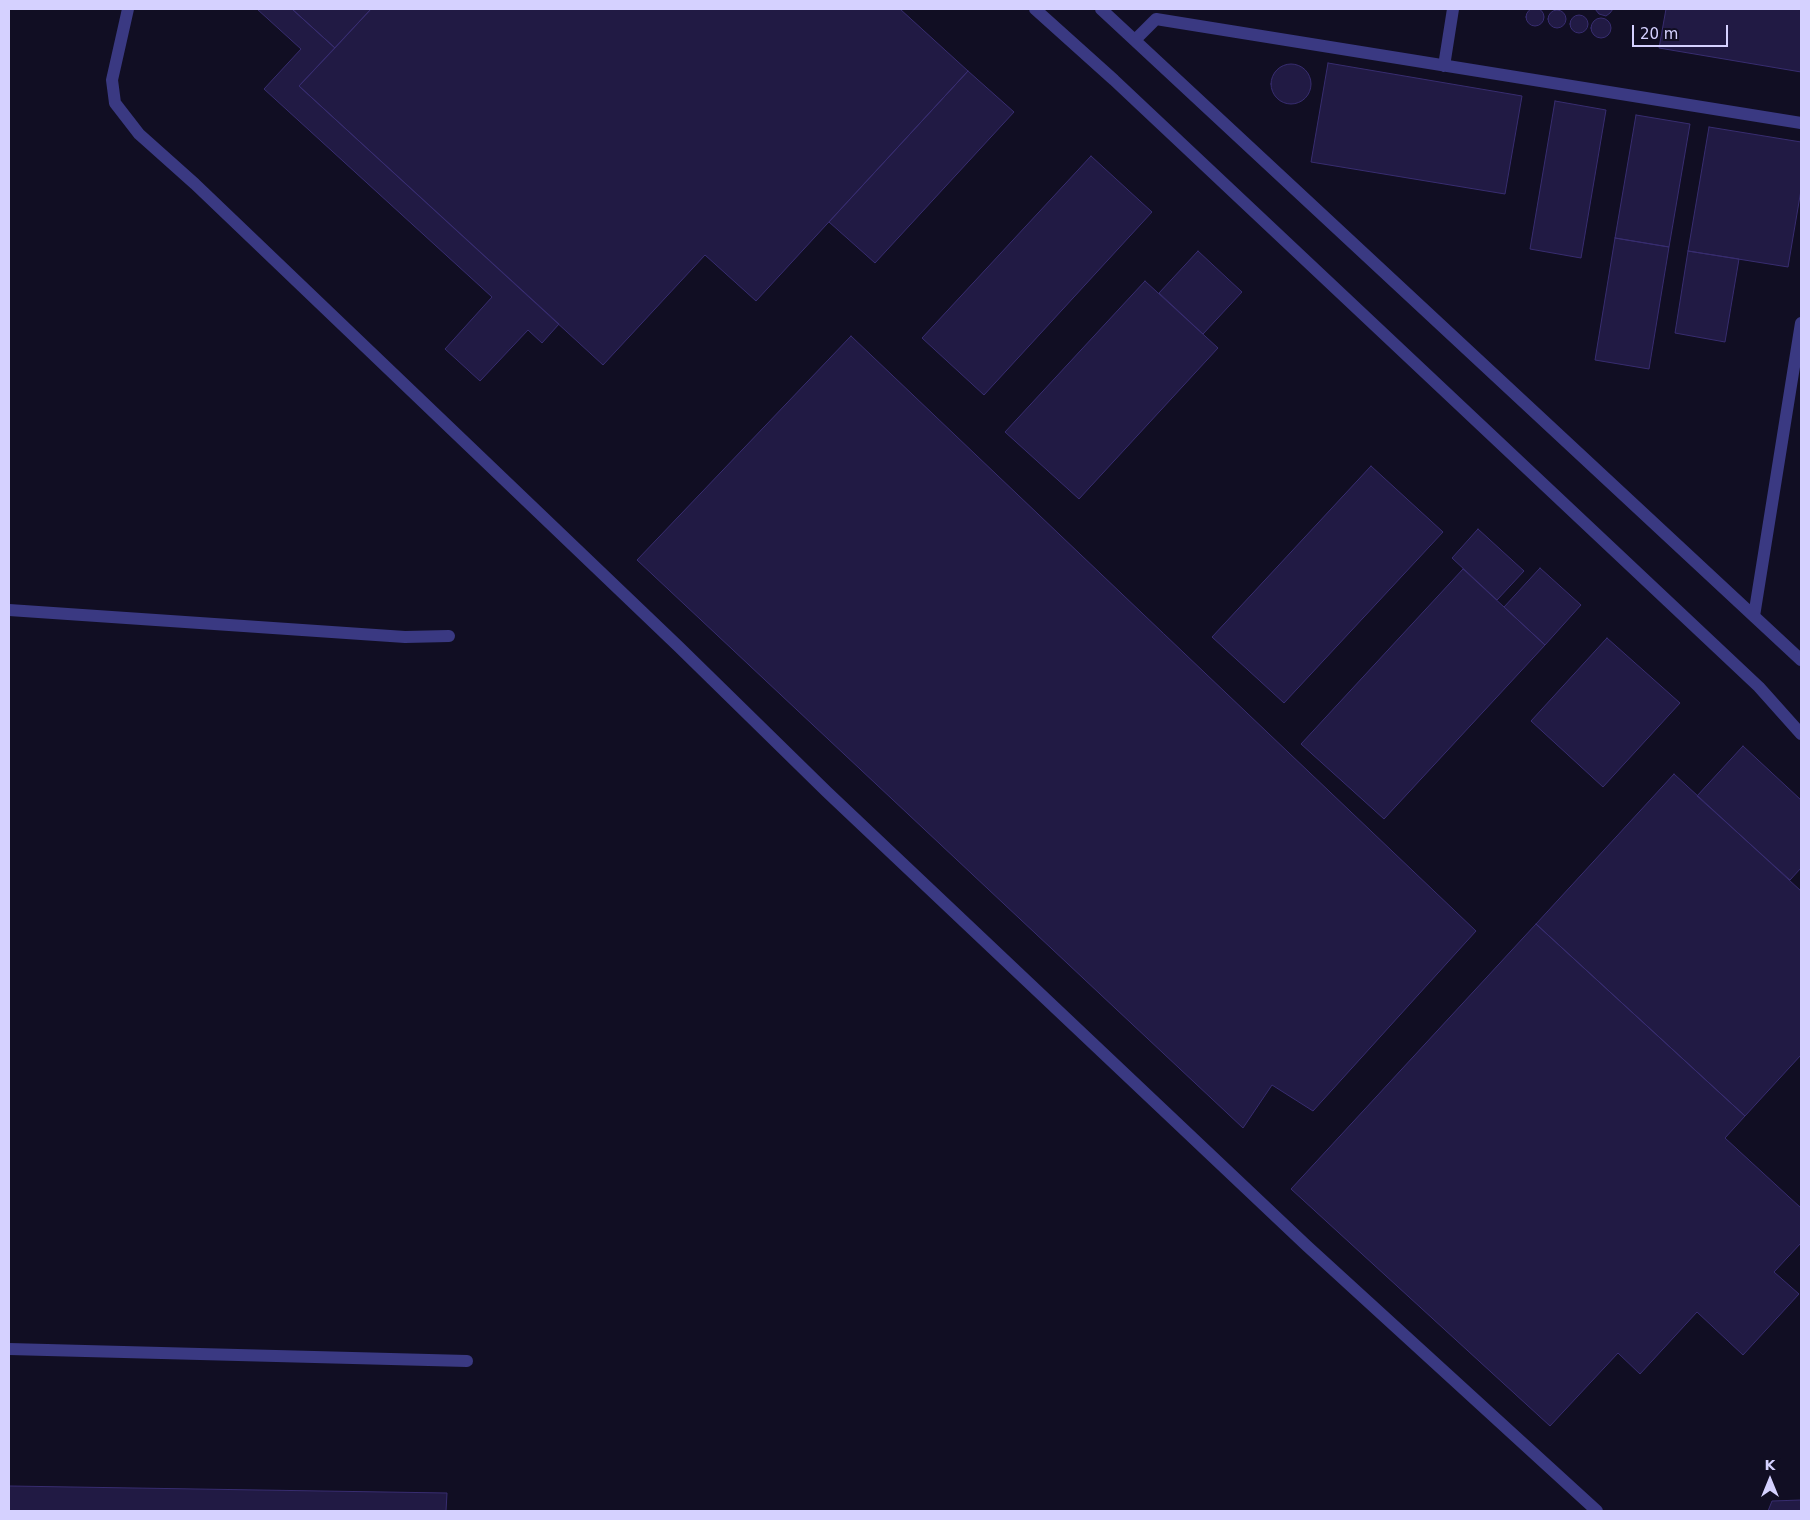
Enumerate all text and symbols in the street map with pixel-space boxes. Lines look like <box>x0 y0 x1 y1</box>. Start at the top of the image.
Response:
scale bar <box>1635 15 1731 47</box>
text: 20 m <box>1640 25 1678 43</box>
north arrow <box>1745 1455 1795 1505</box>
text: K <box>1765 1457 1775 1473</box>

